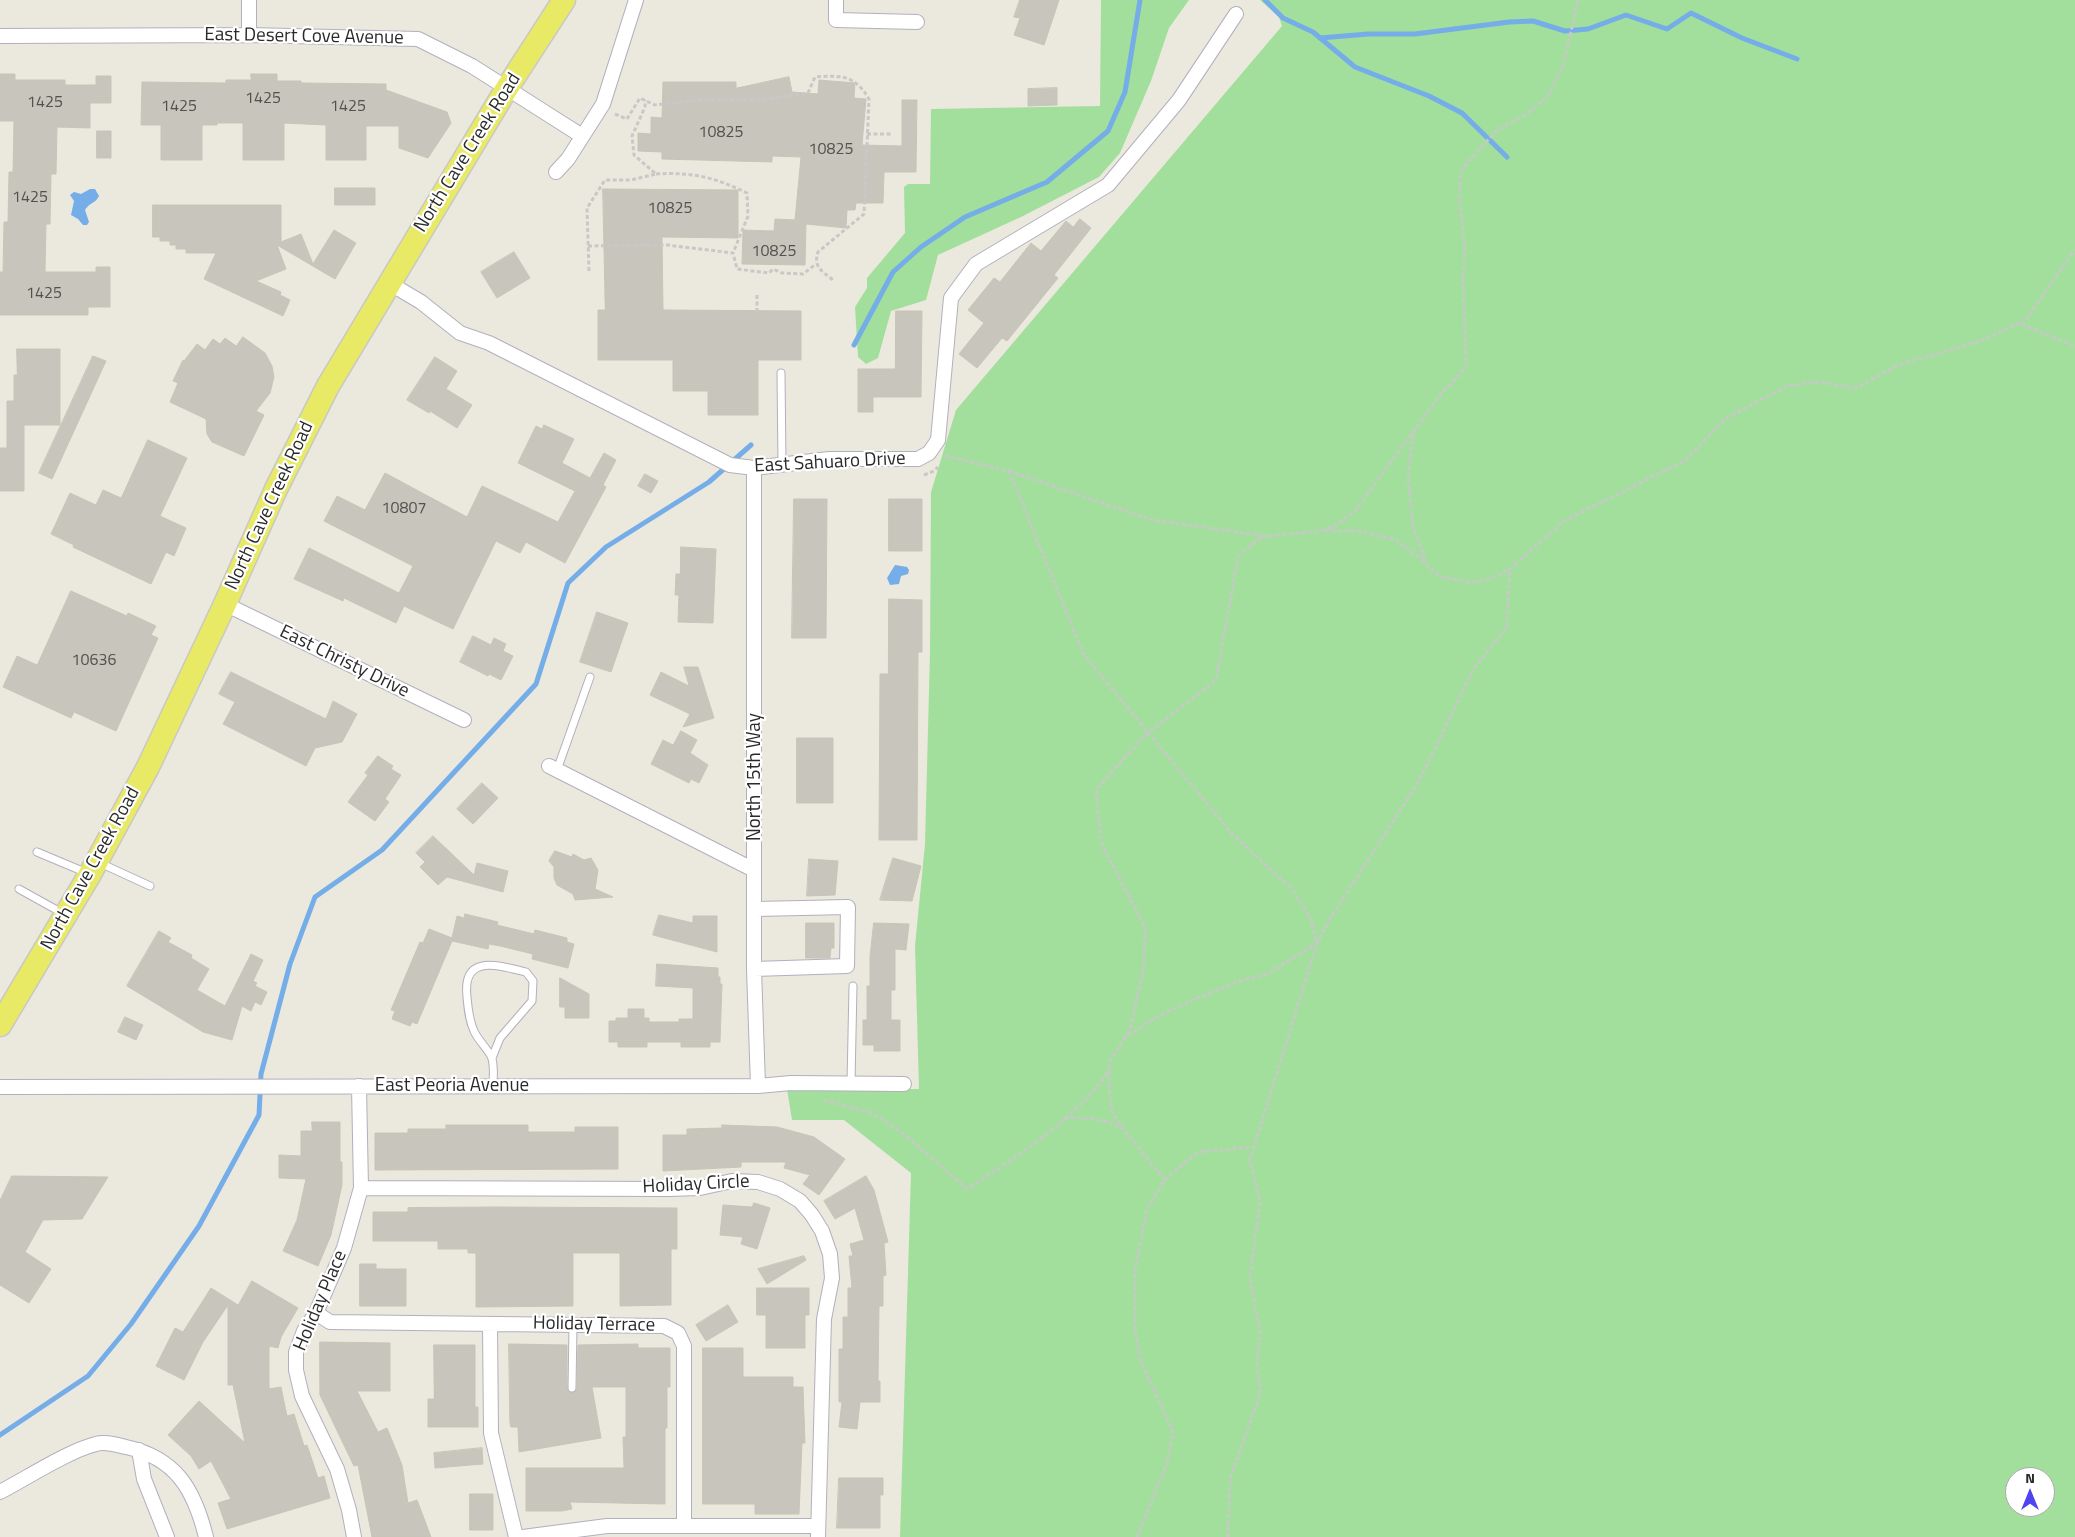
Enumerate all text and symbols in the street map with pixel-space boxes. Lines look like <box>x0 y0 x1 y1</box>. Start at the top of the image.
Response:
street label: East Desert Cove Avenue <box>204 24 404 50</box>
street label: North Cave Creek Road <box>410 69 526 237</box>
house number: 1425 <box>245 89 281 109</box>
house number: 1425 <box>27 93 63 113</box>
house number: 1425 <box>161 97 197 117</box>
house number: 1425 <box>330 97 366 117</box>
house number: 10825 <box>699 123 743 143</box>
house number: 10825 <box>809 140 853 160</box>
house number: 1425 <box>12 188 48 208</box>
house number: 10825 <box>648 199 692 219</box>
house number: 10825 <box>752 242 796 262</box>
house number: 1425 <box>26 284 62 304</box>
street label: North Cave Creek Road <box>221 418 319 594</box>
street label: East Sahuaro Drive <box>754 448 906 478</box>
house number: 10807 <box>382 499 426 519</box>
street label: East Christy Drive <box>275 621 413 703</box>
house number: 10636 <box>72 651 116 671</box>
street label: North 15th Way <box>744 713 766 841</box>
street label: North Cave Creek Road <box>37 783 145 955</box>
street label: East Peoria Avenue <box>375 1075 529 1097</box>
street label: Holiday Circle <box>642 1171 750 1199</box>
street label: Holiday Place <box>290 1247 352 1355</box>
street label: Holiday Terrace <box>533 1313 655 1337</box>
north arrow <box>2005 1467 2055 1517</box>
text: N <box>2025 1467 2035 1488</box>

